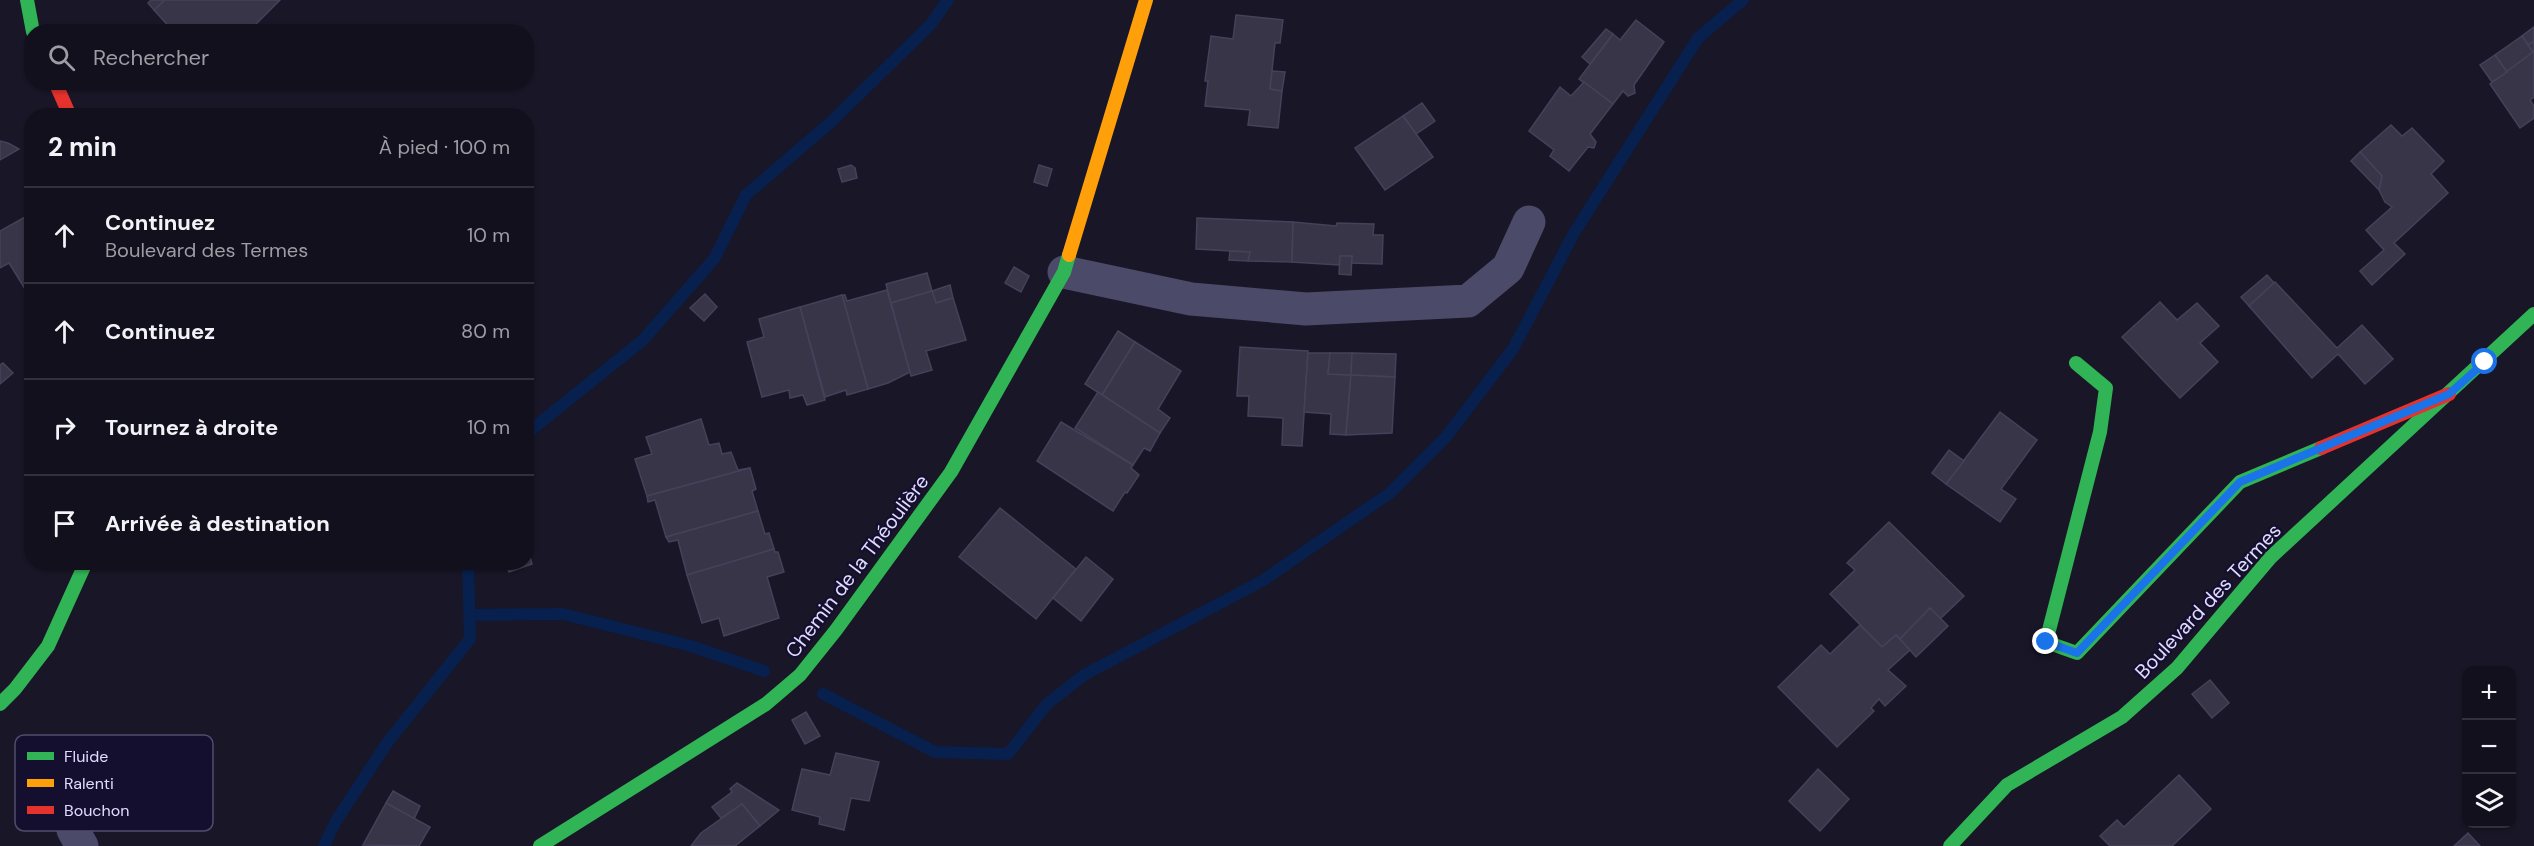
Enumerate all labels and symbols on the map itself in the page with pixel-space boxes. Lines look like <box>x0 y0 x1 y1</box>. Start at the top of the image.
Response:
route start <box>2471 348 2497 374</box>
street label: Chemin de la Théoulière <box>780 469 934 663</box>
street label: Boulevard des Termes <box>2129 518 2287 684</box>
route end <box>2032 628 2058 654</box>
legend <box>15 735 213 831</box>
text: Fluide <box>64 746 108 767</box>
text: Ralenti <box>64 773 114 794</box>
text: Bouchon <box>64 800 129 821</box>

